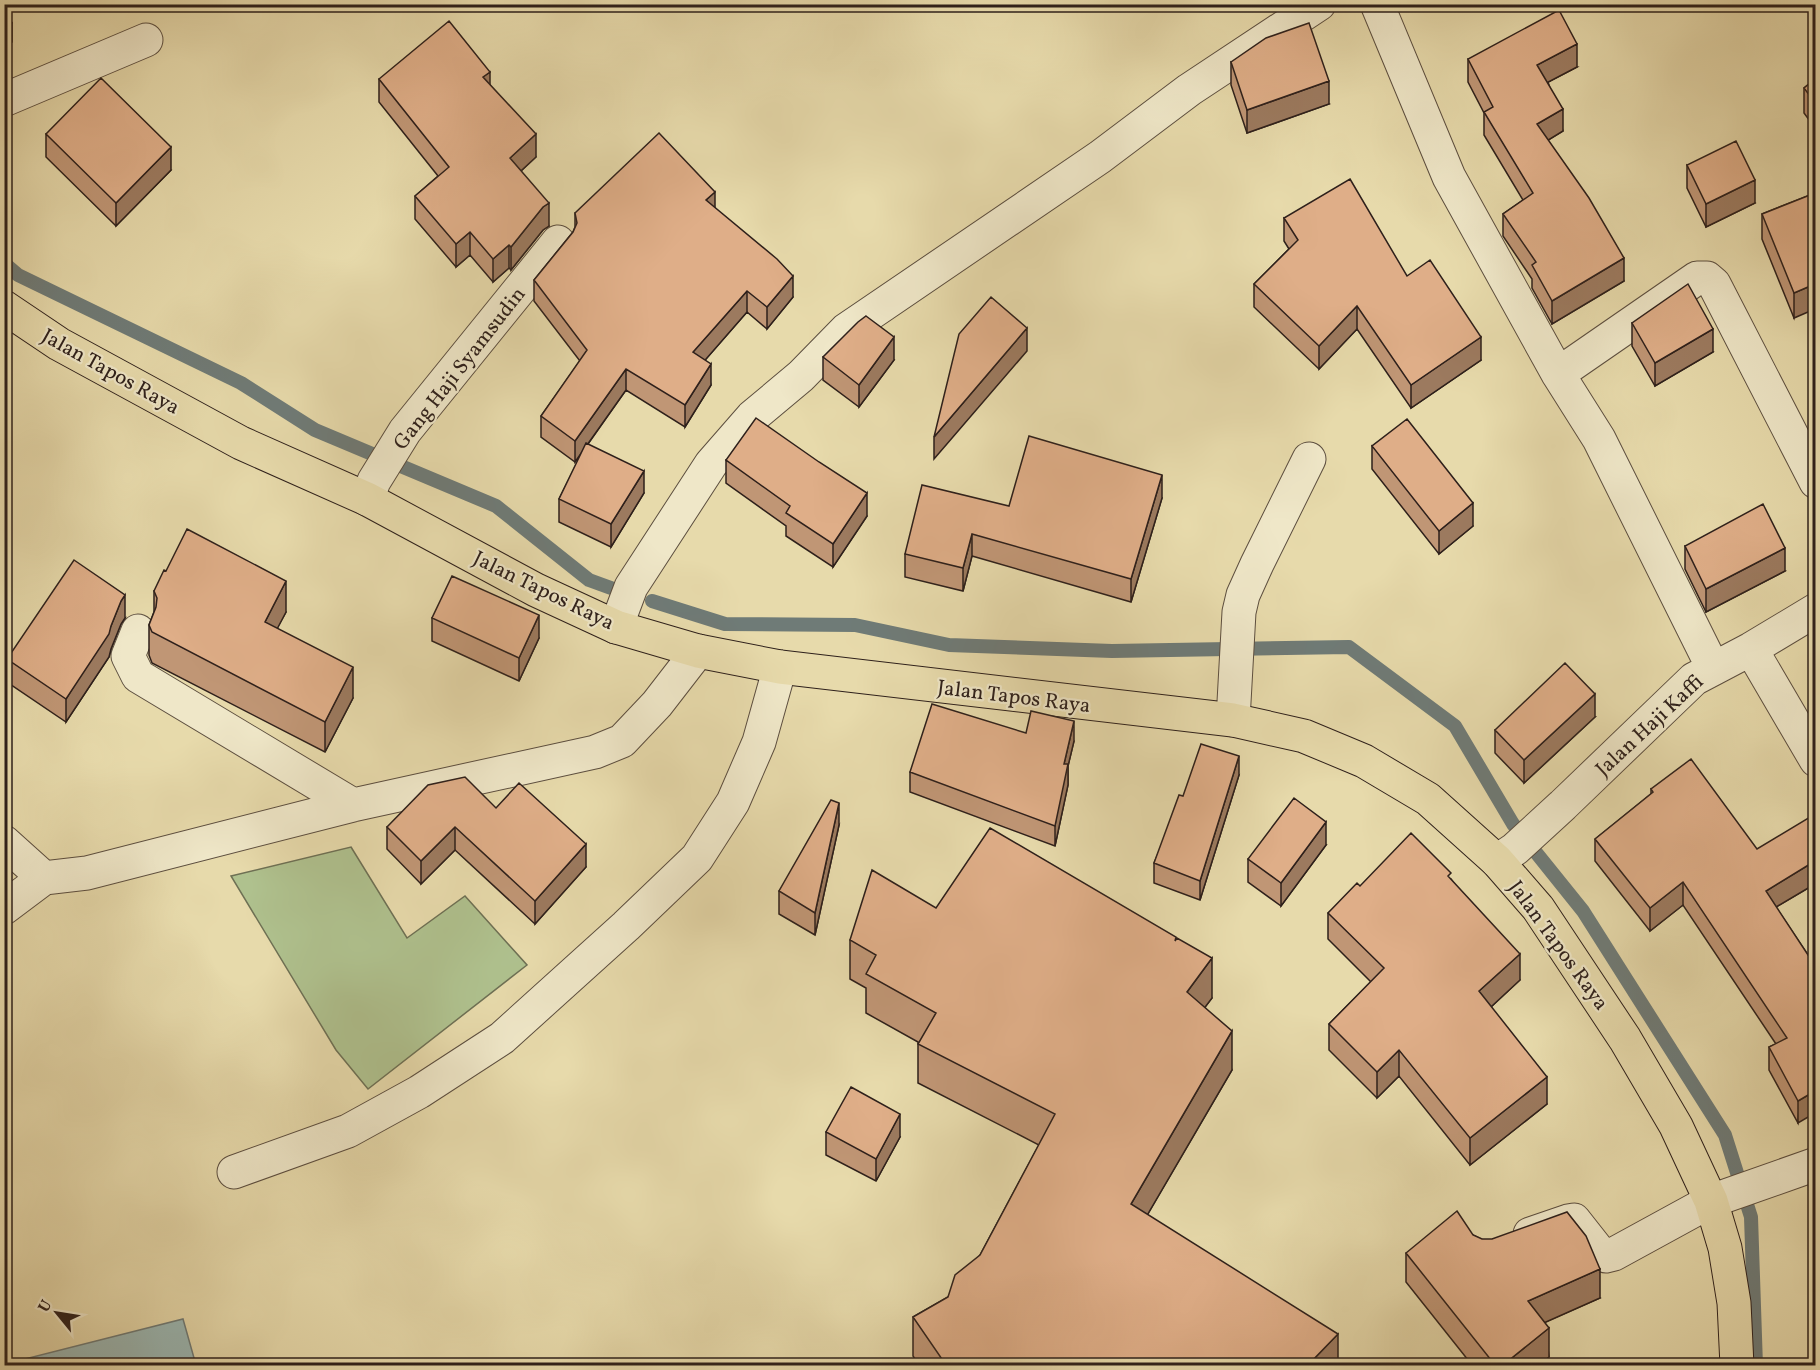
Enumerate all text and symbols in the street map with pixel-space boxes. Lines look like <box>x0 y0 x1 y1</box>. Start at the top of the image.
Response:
street label: Gang Haji Syamsudin <box>387 281 533 456</box>
street label: Jalan Tapos Raya <box>36 322 185 422</box>
street label: Jalan Tapos Raya <box>468 545 619 638</box>
street label: Jalan Haji Kaffi <box>1590 668 1710 784</box>
street label: Jalan Tapos Raya <box>936 674 1092 721</box>
street label: Jalan Tapos Raya <box>1501 875 1615 1017</box>
north arrow <box>27 1283 87 1343</box>
text: U <box>33 1296 58 1317</box>

